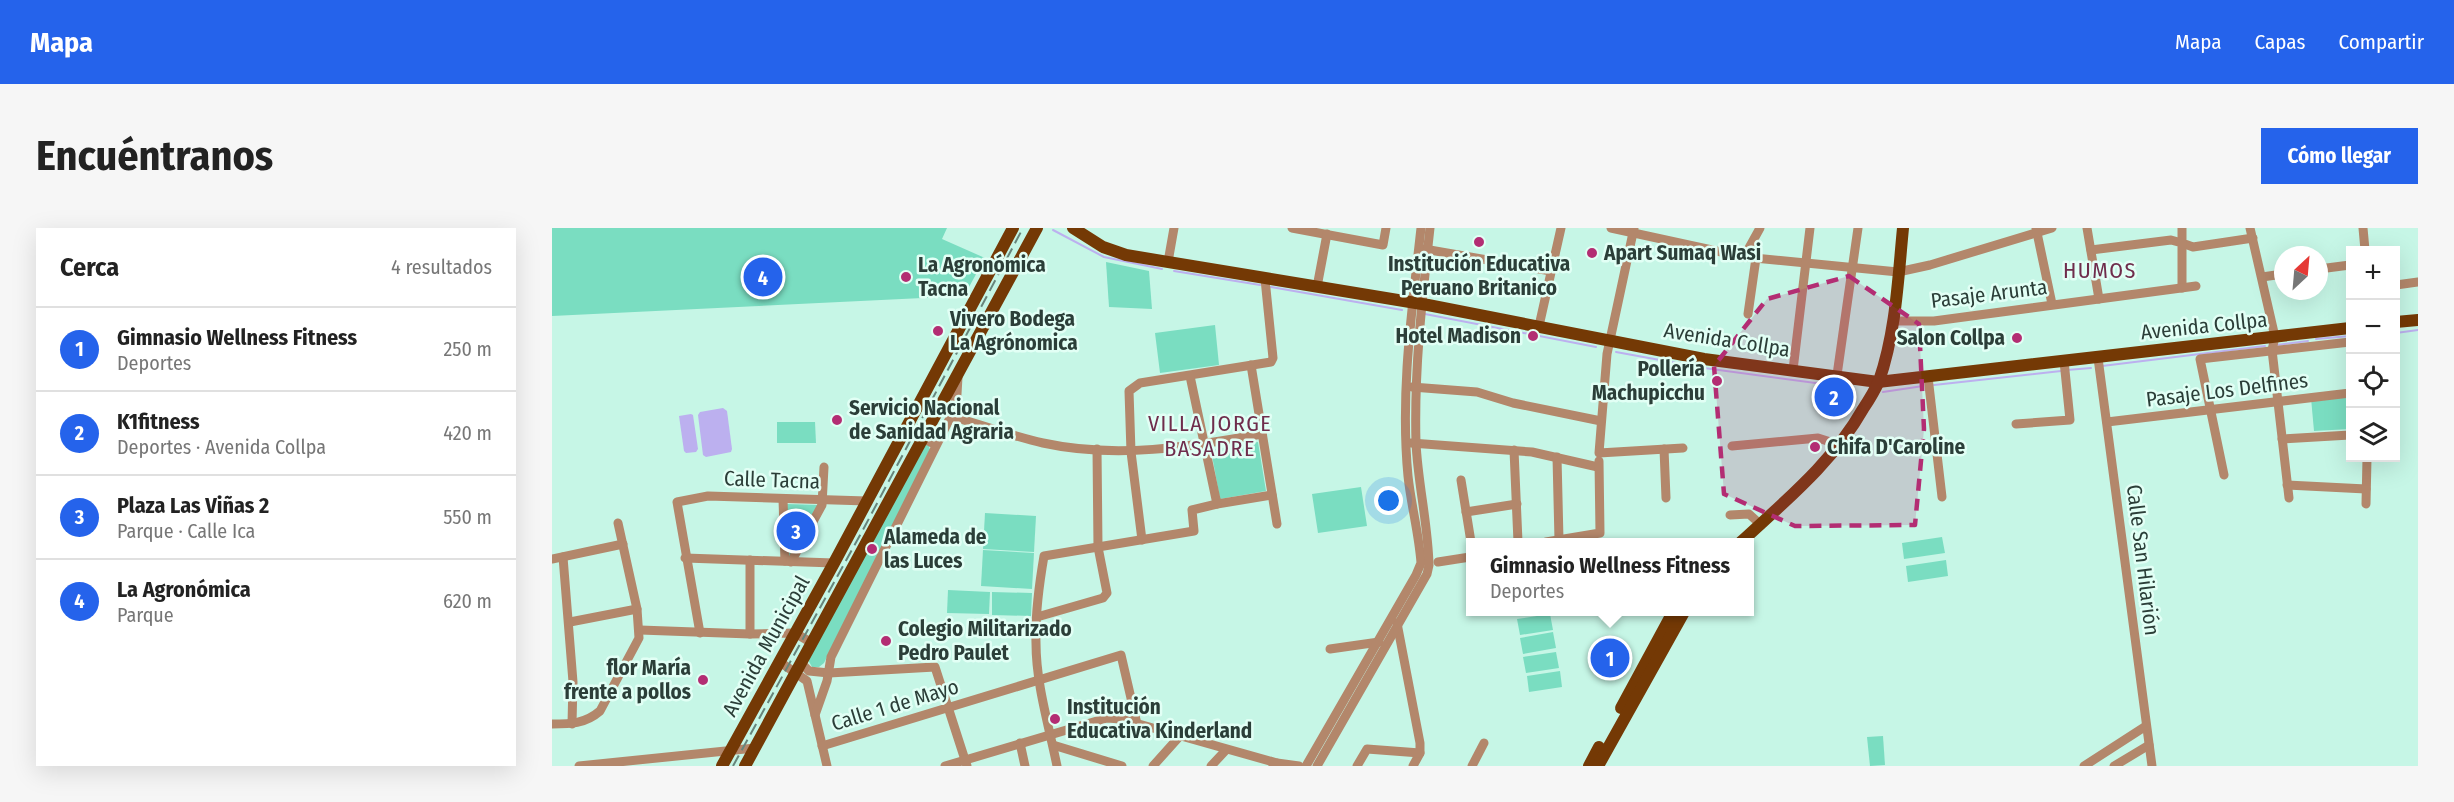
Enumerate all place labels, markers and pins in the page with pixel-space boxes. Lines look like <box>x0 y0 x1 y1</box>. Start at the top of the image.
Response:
marker: Institución Educativa Peruano Britanico <box>1472 235 1486 249</box>
place label: Apart Sumaq Wasi <box>1603 240 1761 266</box>
marker: Apart Sumaq Wasi <box>1585 246 1599 260</box>
place label: Institución Educativa Peruano Britanico <box>1388 251 1570 301</box>
place label: La Agronómica Tacna <box>918 252 1046 302</box>
pin: 4 <box>744 254 782 300</box>
marker: La Agronómica Tacna <box>899 270 913 284</box>
place label: Vivero Bodega La Agrónomica <box>949 306 1078 356</box>
place label: Hotel Madison <box>1396 323 1521 349</box>
marker: Vivero Bodega La Agrónomica <box>931 324 945 338</box>
place label: Salon Collpa <box>1897 325 2005 351</box>
marker: Hotel Madison <box>1526 329 1540 343</box>
marker: Salon Collpa <box>2010 331 2024 345</box>
place label: Pollería Machupicchu <box>1592 356 1705 406</box>
marker: Pollería Machupicchu <box>1710 374 1724 388</box>
pin: 2 <box>1814 374 1854 420</box>
place label: Servicio Nacional de Sanidad Agraria <box>849 395 1014 445</box>
marker: Servicio Nacional de Sanidad Agraria <box>830 413 844 427</box>
place label: Chifa D'Caroline <box>1827 434 1965 460</box>
marker: Chifa D'Caroline <box>1808 440 1822 454</box>
pin: 3 <box>776 508 816 554</box>
place label: Alameda de las Luces <box>883 524 987 574</box>
marker: Alameda de las Luces <box>865 542 879 556</box>
place label: Colegio Militarizado Pedro Paulet <box>898 616 1072 666</box>
marker: Colegio Militarizado Pedro Paulet <box>879 634 893 648</box>
pin: 1 <box>1590 636 1630 680</box>
place label: flor María frente a pollos <box>564 655 691 705</box>
marker: flor María frente a pollos <box>696 673 710 687</box>
place label: Institución Educativa Kinderland <box>1067 694 1252 744</box>
marker: Institución Educativa Kinderland <box>1048 712 1062 726</box>

